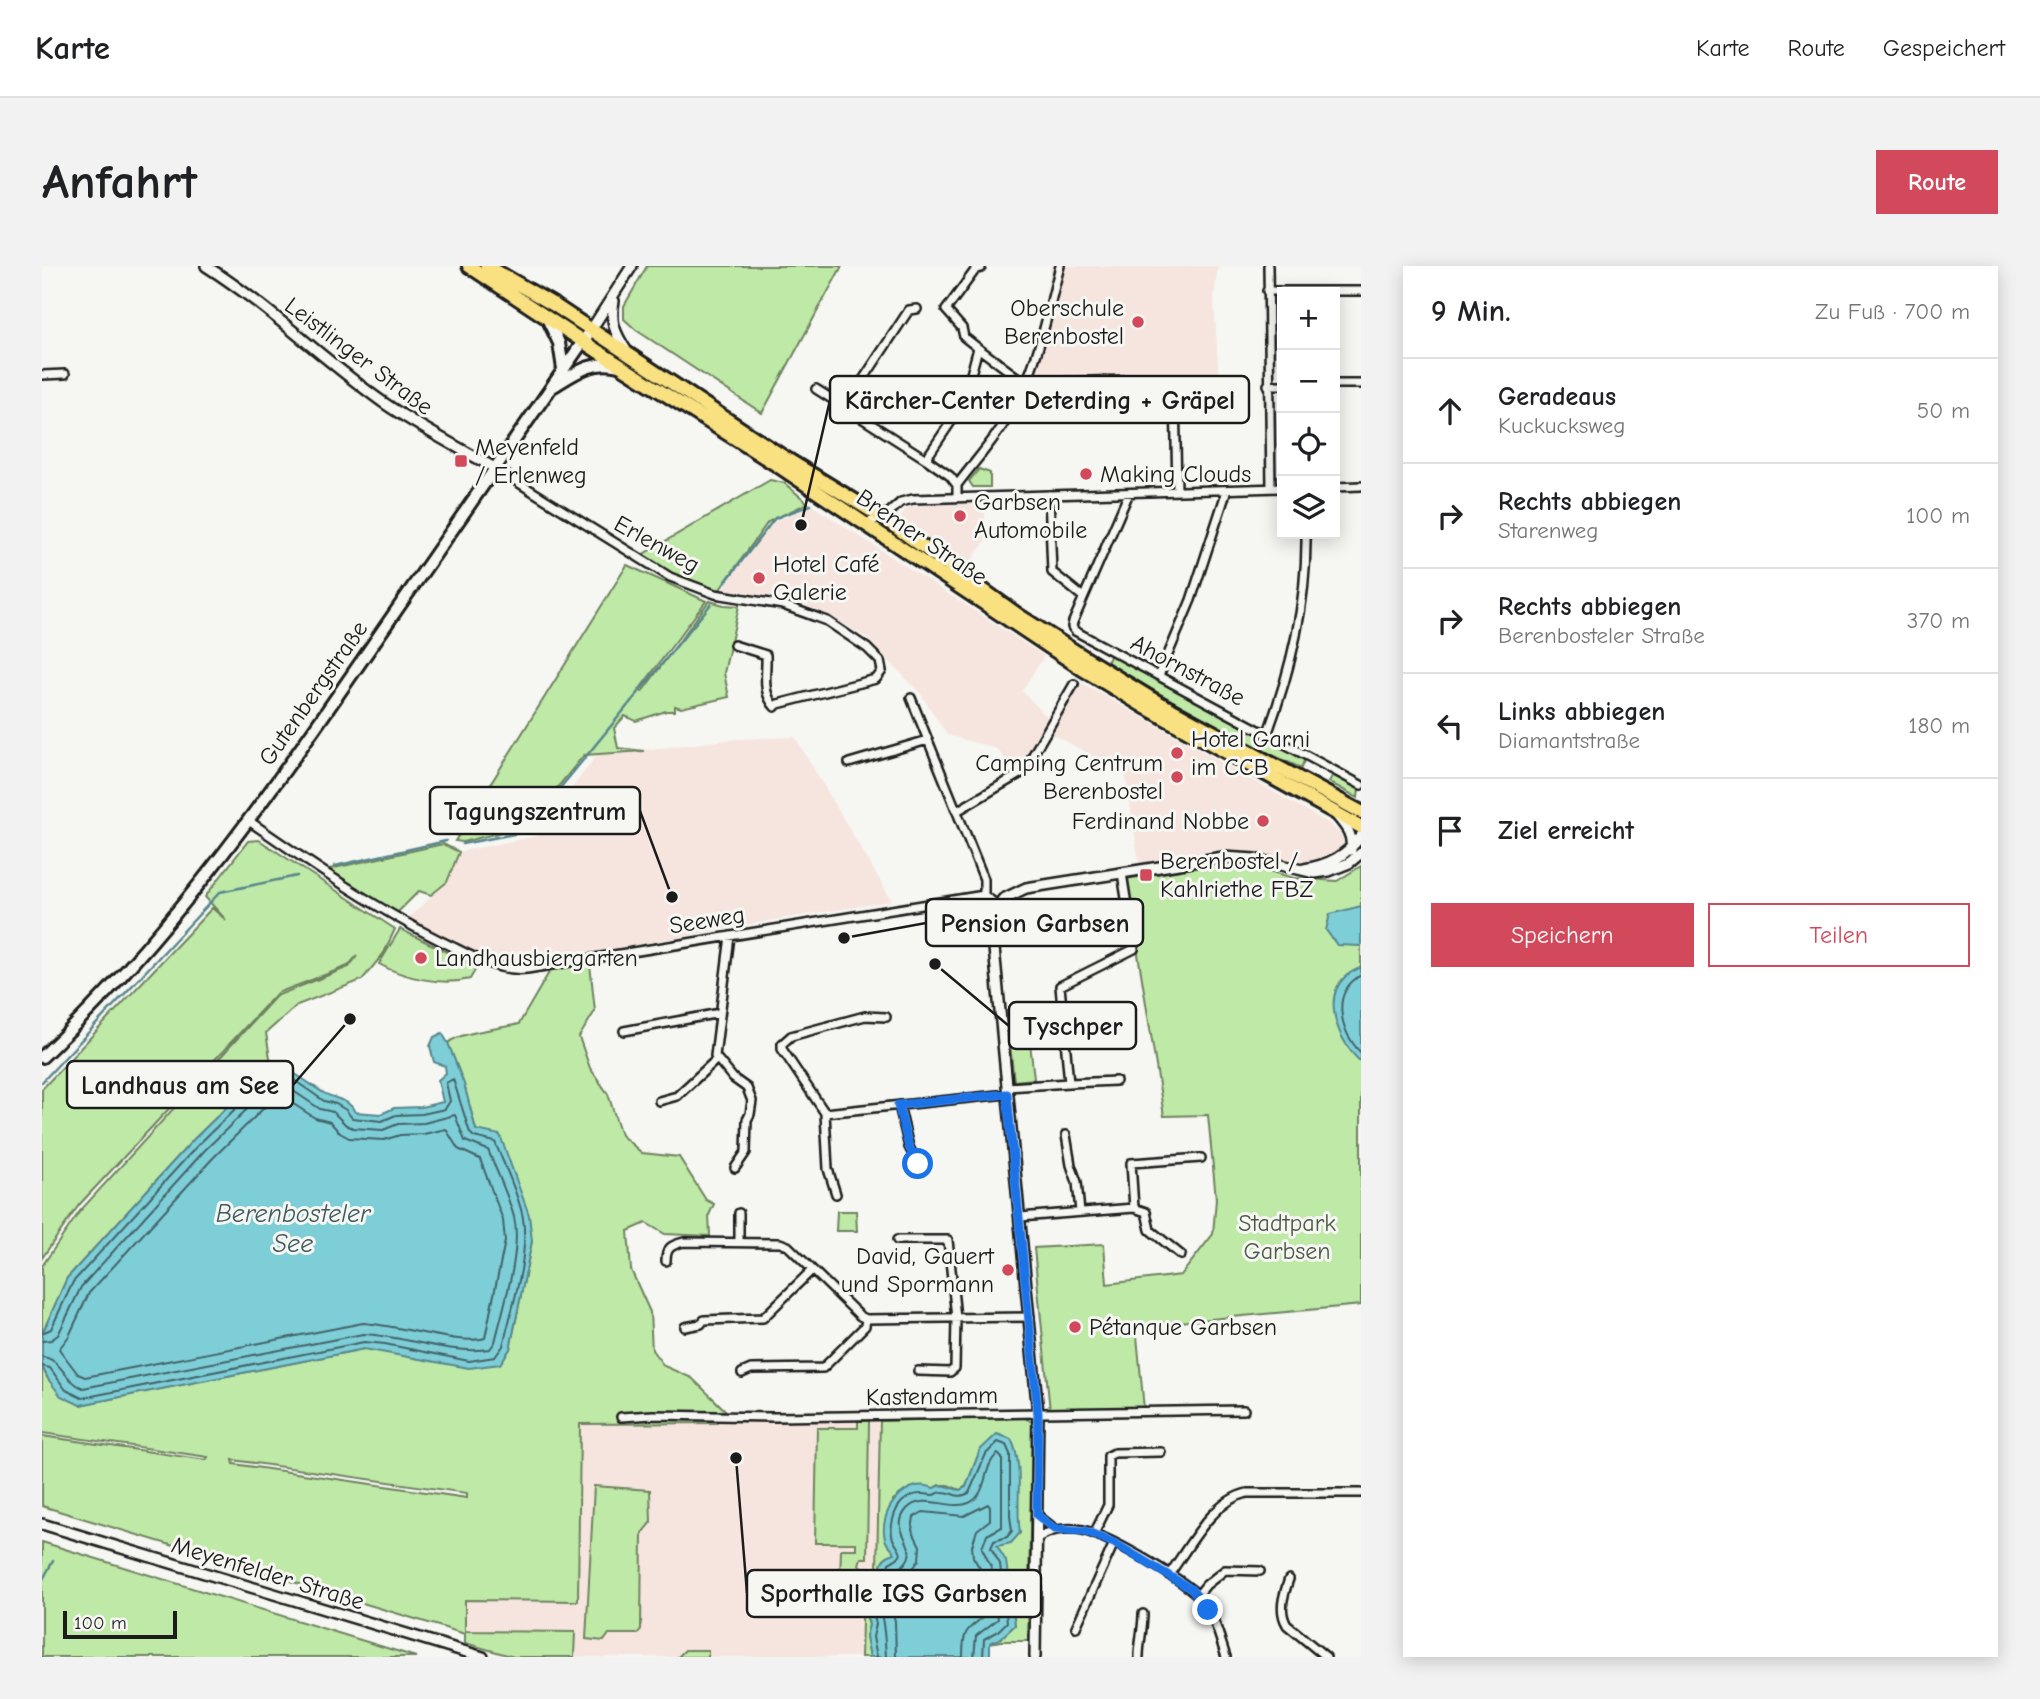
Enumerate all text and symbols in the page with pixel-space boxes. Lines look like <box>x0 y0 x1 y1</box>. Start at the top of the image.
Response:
text: Karte <box>35 29 110 67</box>
text: Karte <box>1696 34 1750 62</box>
text: Route <box>1788 34 1845 62</box>
text: Gespeichert <box>1883 34 2005 62</box>
button: Route <box>1876 150 1998 214</box>
text: Anfahrt <box>42 154 197 210</box>
map controls <box>1277 287 1340 539</box>
button: + <box>1277 287 1340 350</box>
street label: Leistlinger Straße <box>279 291 439 421</box>
place label: Oberschule Berenbostel <box>1004 294 1124 350</box>
text: 9 Min. <box>1431 294 1511 329</box>
text: Zu Fuß · 700 m <box>1815 298 1970 325</box>
marker: Oberschule Berenbostel <box>1130 314 1146 330</box>
button: − <box>1277 350 1340 413</box>
callout: Kärcher-Center Deterding + Gräpel <box>830 376 1249 423</box>
text: Geradeaus <box>1498 382 1616 412</box>
text: Kärcher-Center Deterding + Gräpel <box>845 386 1235 416</box>
icon: ahead <box>1431 392 1469 430</box>
text: 50 m <box>1917 397 1970 424</box>
text: Kuckucksweg <box>1498 412 1625 439</box>
button: locate <box>1277 413 1340 476</box>
place label: Meyenfeld / Erlenweg <box>475 433 587 489</box>
marker: Meyenfeld / Erlenweg <box>453 453 469 469</box>
place label: Making Clouds <box>1100 460 1251 488</box>
marker: Making Clouds <box>1078 466 1094 482</box>
button: layers <box>1277 476 1340 539</box>
street label: Bremer Straße <box>851 483 993 591</box>
text: Rechts abbiegen <box>1498 487 1681 517</box>
place label: Garbsen Automobile <box>974 488 1087 544</box>
icon: right <box>1431 497 1469 535</box>
text: 100 m <box>1906 502 1970 529</box>
marker: Garbsen Automobile <box>952 508 968 524</box>
street label: Erlenweg <box>609 509 705 579</box>
text: Starenweg <box>1498 517 1598 544</box>
place label: Hotel Café Galerie <box>773 550 879 606</box>
marker: Hotel Café Galerie <box>751 570 767 586</box>
text: Rechts abbiegen <box>1498 592 1681 622</box>
icon: right <box>1431 602 1469 640</box>
text: 370 m <box>1907 607 1970 634</box>
street label: Gutenbergstraße <box>253 615 373 771</box>
text: Berenbosteler Straße <box>1498 622 1705 649</box>
street label: Ahornstraße <box>1126 628 1250 712</box>
text: Links abbiegen <box>1498 697 1665 727</box>
icon: left <box>1431 707 1469 745</box>
text: 180 m <box>1908 712 1970 739</box>
place label: Hotel Garni im CCB <box>1191 725 1310 781</box>
text: Diamantstraße <box>1498 727 1640 754</box>
marker: Hotel Garni im CCB <box>1169 745 1185 761</box>
place label: Camping Centrum Berenbostel <box>975 749 1163 805</box>
marker: Camping Centrum Berenbostel <box>1169 769 1185 785</box>
callout: Tagungszentrum <box>430 787 640 834</box>
text: Tagungszentrum <box>444 797 626 827</box>
place label: Ferdinand Nobbe <box>1072 807 1249 835</box>
icon: arrive <box>1431 812 1469 850</box>
marker: Ferdinand Nobbe <box>1255 813 1271 829</box>
text: Ziel erreicht <box>1498 816 1634 846</box>
place label: Berenbostel / Kahlriethe FBZ <box>1160 847 1313 903</box>
marker: Berenbostel / Kahlriethe FBZ <box>1138 867 1154 883</box>
callout: Pension Garbsen <box>926 899 1143 946</box>
street label: Seeweg <box>667 900 747 940</box>
button: Speichern <box>1431 903 1694 967</box>
button: Teilen <box>1708 903 1970 967</box>
text: Pension Garbsen <box>940 909 1130 939</box>
place label: Landhausbiergarten <box>435 944 638 972</box>
marker: Landhausbiergarten <box>413 950 429 966</box>
callout: Tyschper <box>1009 1002 1136 1049</box>
text: Tyschper <box>1023 1012 1123 1042</box>
callout: Landhaus am See <box>67 1061 293 1108</box>
text: Landhaus am See <box>81 1071 279 1101</box>
route start <box>902 1148 933 1179</box>
water label: Berenbosteler See <box>216 1199 372 1259</box>
park label: Stadtpark Garbsen <box>1238 1209 1336 1265</box>
place label: David, Gauert und Spormann <box>841 1242 995 1298</box>
marker: David, Gauert und Spormann <box>1000 1262 1016 1278</box>
place label: Pétanque Garbsen <box>1089 1313 1277 1341</box>
marker: Pétanque Garbsen <box>1067 1319 1083 1335</box>
street label: Kastendamm <box>866 1381 998 1411</box>
street label: Meyenfelder Straße <box>168 1530 368 1616</box>
callout: Sporthalle IGS Garbsen <box>747 1570 1041 1617</box>
text: Sporthalle IGS Garbsen <box>761 1579 1027 1609</box>
route end <box>1192 1594 1223 1625</box>
scale bar <box>63 1608 177 1640</box>
text: 100 m <box>74 1612 127 1634</box>

